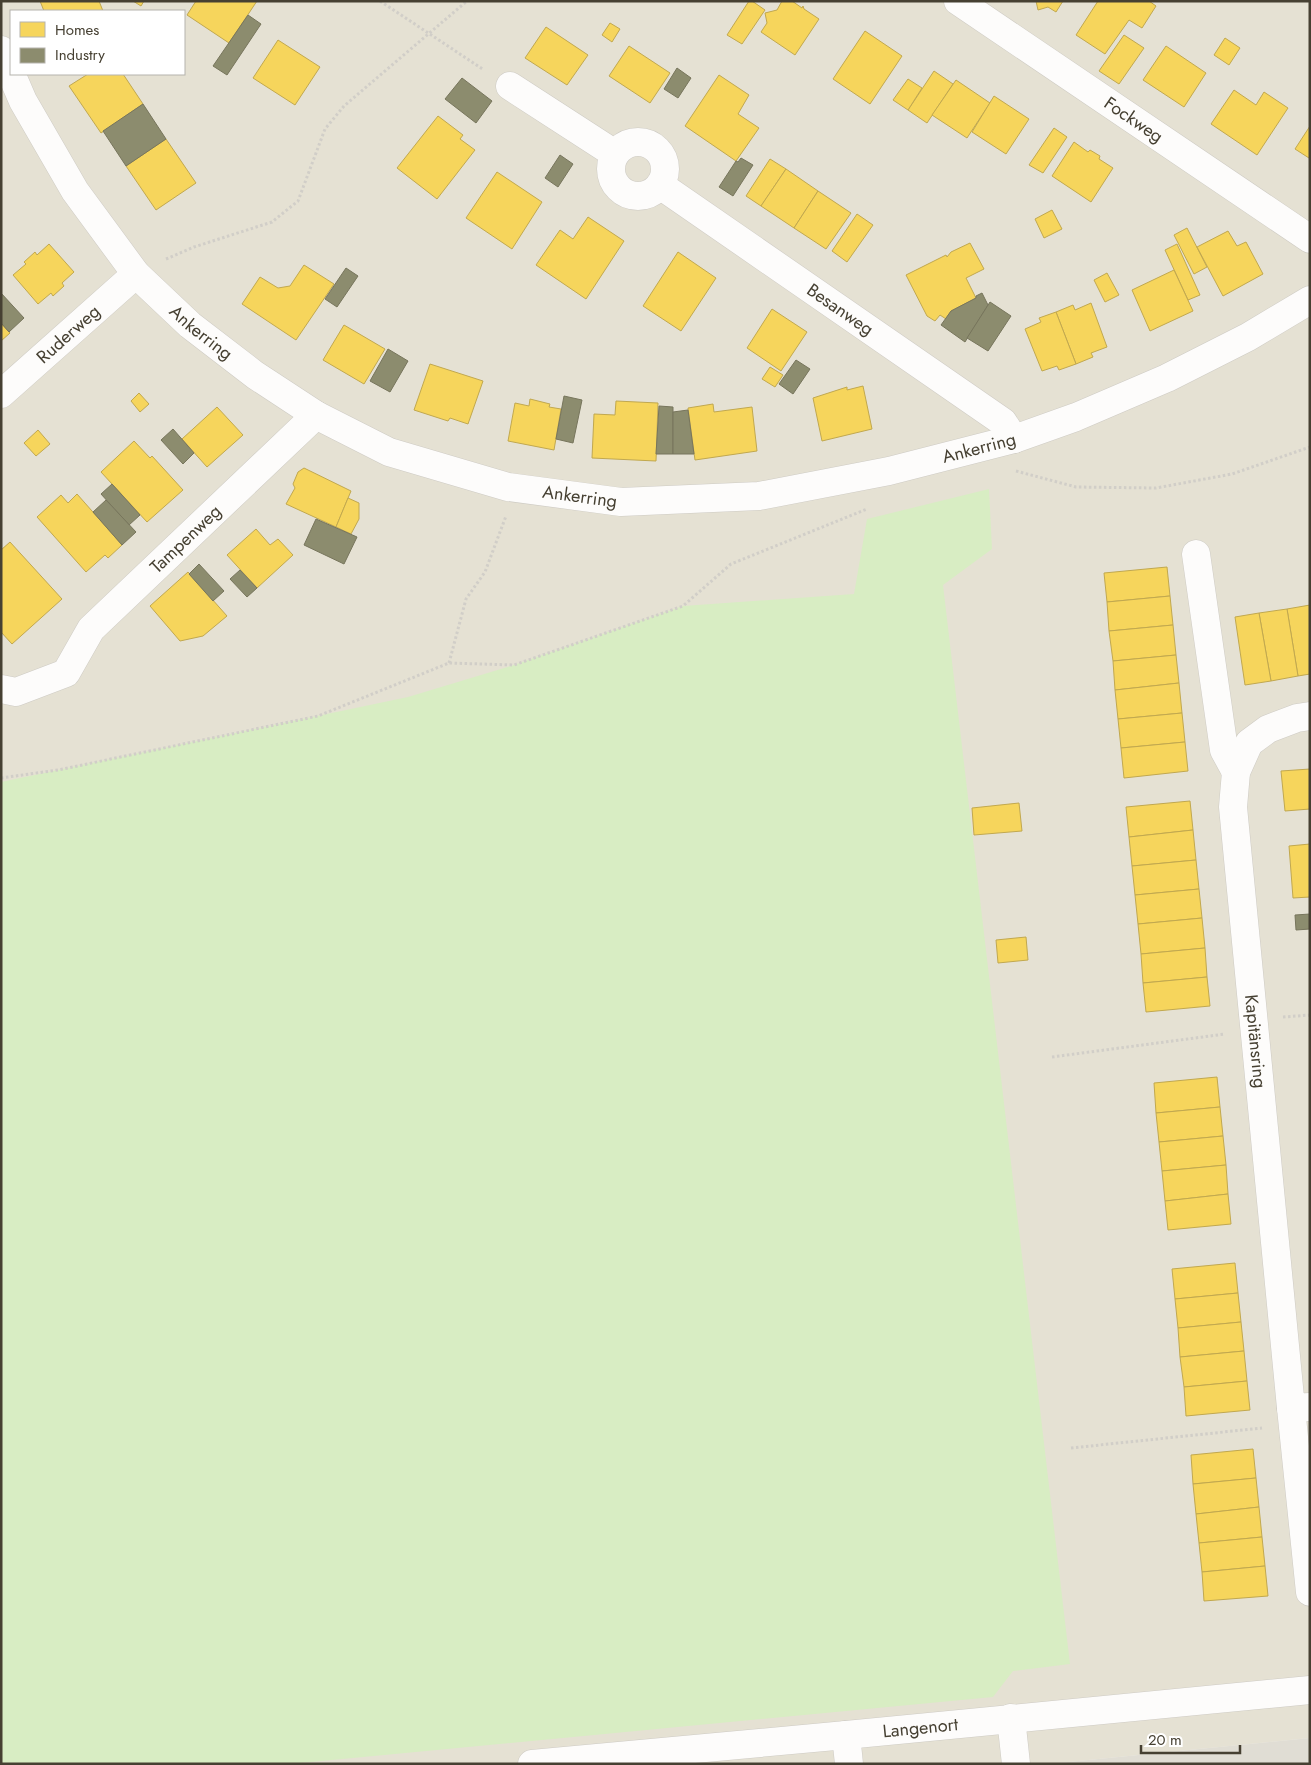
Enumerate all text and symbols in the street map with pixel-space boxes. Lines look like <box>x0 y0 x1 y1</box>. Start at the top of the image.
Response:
legend <box>10 10 185 75</box>
text: Homes <box>55 19 99 41</box>
text: Industry <box>55 44 105 66</box>
street label: Fockweg <box>1099 90 1169 149</box>
street label: Besanweg <box>801 277 879 342</box>
street label: Ruderweg <box>31 299 106 370</box>
street label: Ankerring <box>163 299 238 366</box>
street label: Ankerring <box>939 426 1019 470</box>
street label: Ankerring <box>541 479 619 514</box>
street label: Tampenweg <box>144 499 227 579</box>
street label: Kapitänsring <box>1238 993 1273 1089</box>
street label: Langenort <box>881 1711 960 1744</box>
scale bar <box>1141 1722 1240 1754</box>
text: 20 m <box>1148 1729 1182 1751</box>

